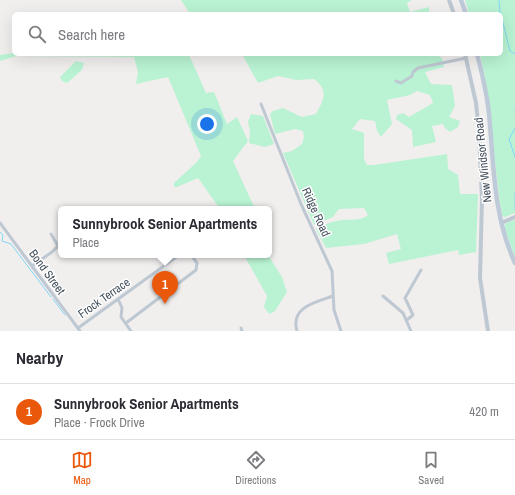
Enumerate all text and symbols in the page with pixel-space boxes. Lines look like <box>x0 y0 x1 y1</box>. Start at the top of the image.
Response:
search box <box>12 12 503 56</box>
icon: search <box>26 23 48 45</box>
text: Search here <box>58 24 125 45</box>
your location <box>197 114 217 134</box>
street label: New Windsor Road <box>471 117 495 203</box>
street label: Ridge Road <box>298 185 334 239</box>
popup <box>58 206 272 258</box>
text: Sunnybrook Senior Apartments <box>73 213 257 234</box>
text: Place <box>73 234 99 251</box>
street label: Bond Street <box>25 246 69 298</box>
pin: 1 <box>152 271 178 304</box>
street label: Frock Terrace <box>75 274 133 322</box>
text: Nearby <box>16 346 63 369</box>
text: Sunnybrook Senior Apartments <box>54 393 239 414</box>
text: 1 <box>26 403 32 420</box>
text: 420 m <box>469 403 499 420</box>
text: Place · Frock Drive <box>54 414 145 431</box>
tab: Map <box>71 449 93 487</box>
tab: Directions <box>235 449 276 487</box>
tab: Saved <box>418 449 444 487</box>

